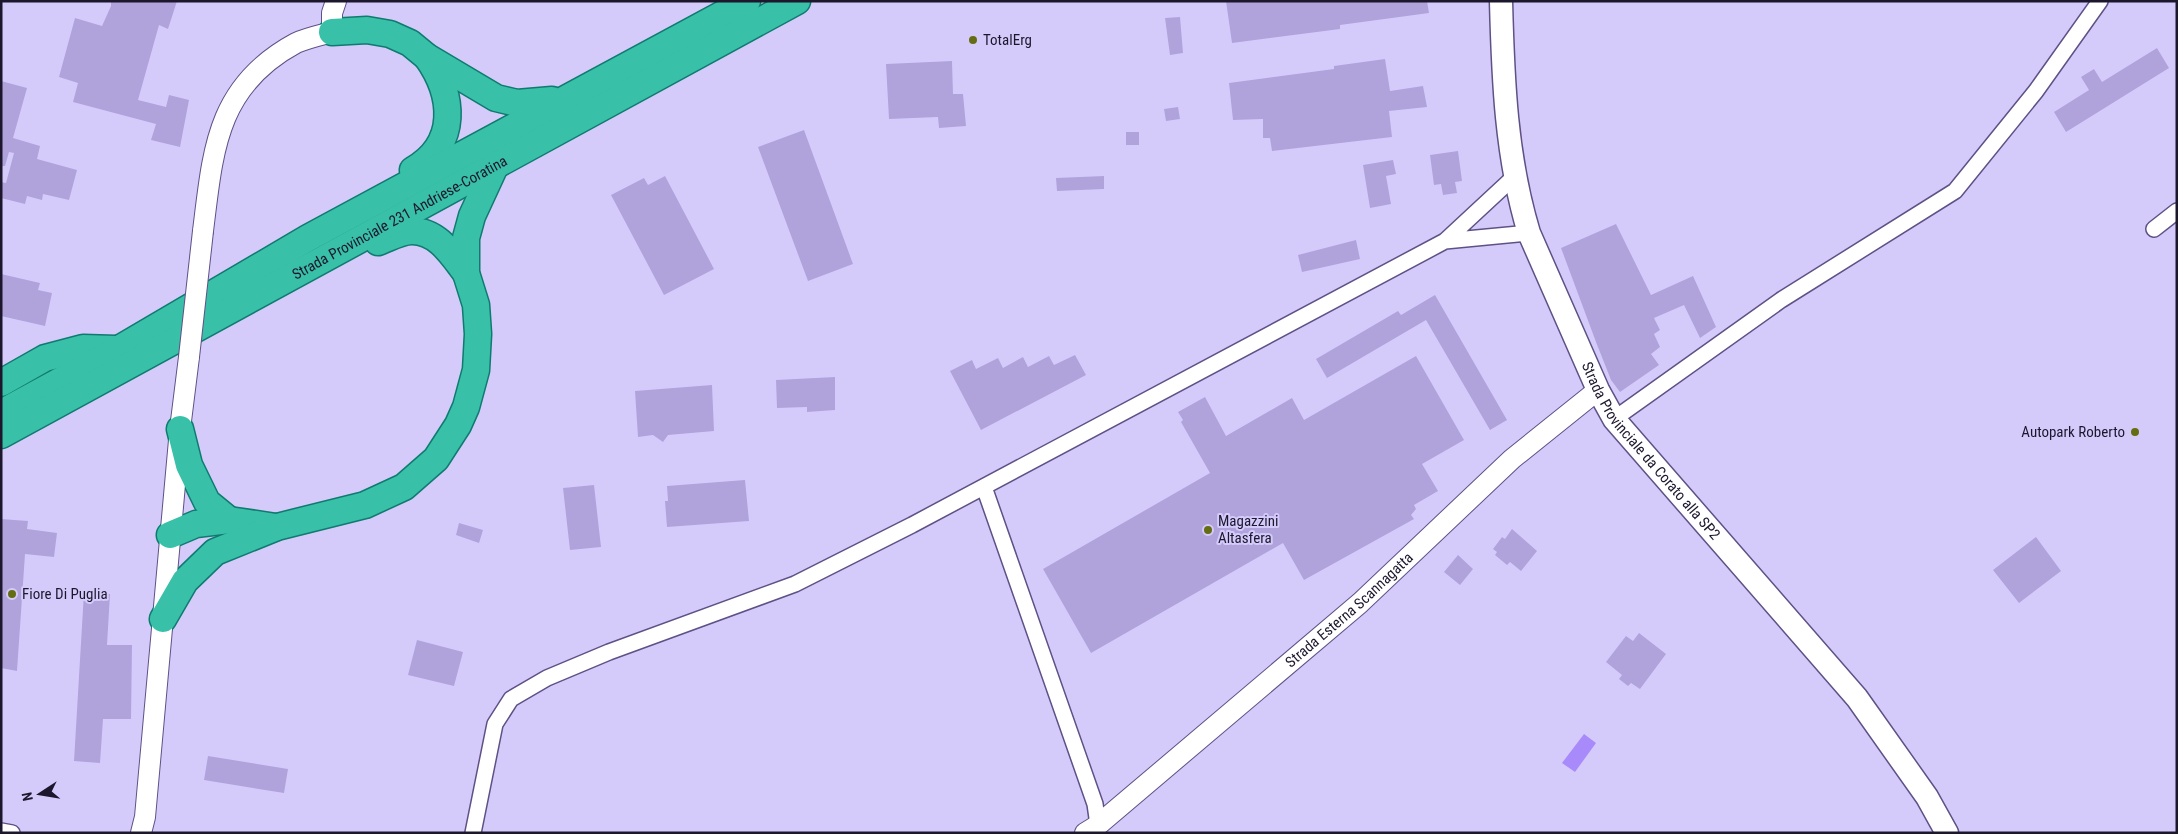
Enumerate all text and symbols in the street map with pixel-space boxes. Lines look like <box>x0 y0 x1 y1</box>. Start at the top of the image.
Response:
place label: TotalErg <box>983 31 1032 49</box>
marker: TotalErg <box>967 34 979 46</box>
street label: Strada Provinciale 231 Andriese-Coratina <box>289 152 510 284</box>
street label: Strada Provinciale da Corato alla SP2 <box>1578 359 1724 543</box>
place label: Autopark Roberto <box>2021 423 2125 441</box>
marker: Autopark Roberto <box>2129 426 2141 438</box>
place label: Magazzini Altasfera <box>1218 512 1278 547</box>
marker: Magazzini Altasfera <box>1202 524 1214 536</box>
street label: Strada Esterna Scannagatta <box>1282 549 1417 671</box>
place label: Fiore Di Puglia <box>22 585 108 603</box>
marker: Fiore Di Puglia <box>6 588 18 600</box>
north arrow <box>15 769 65 819</box>
text: N <box>19 791 36 803</box>

